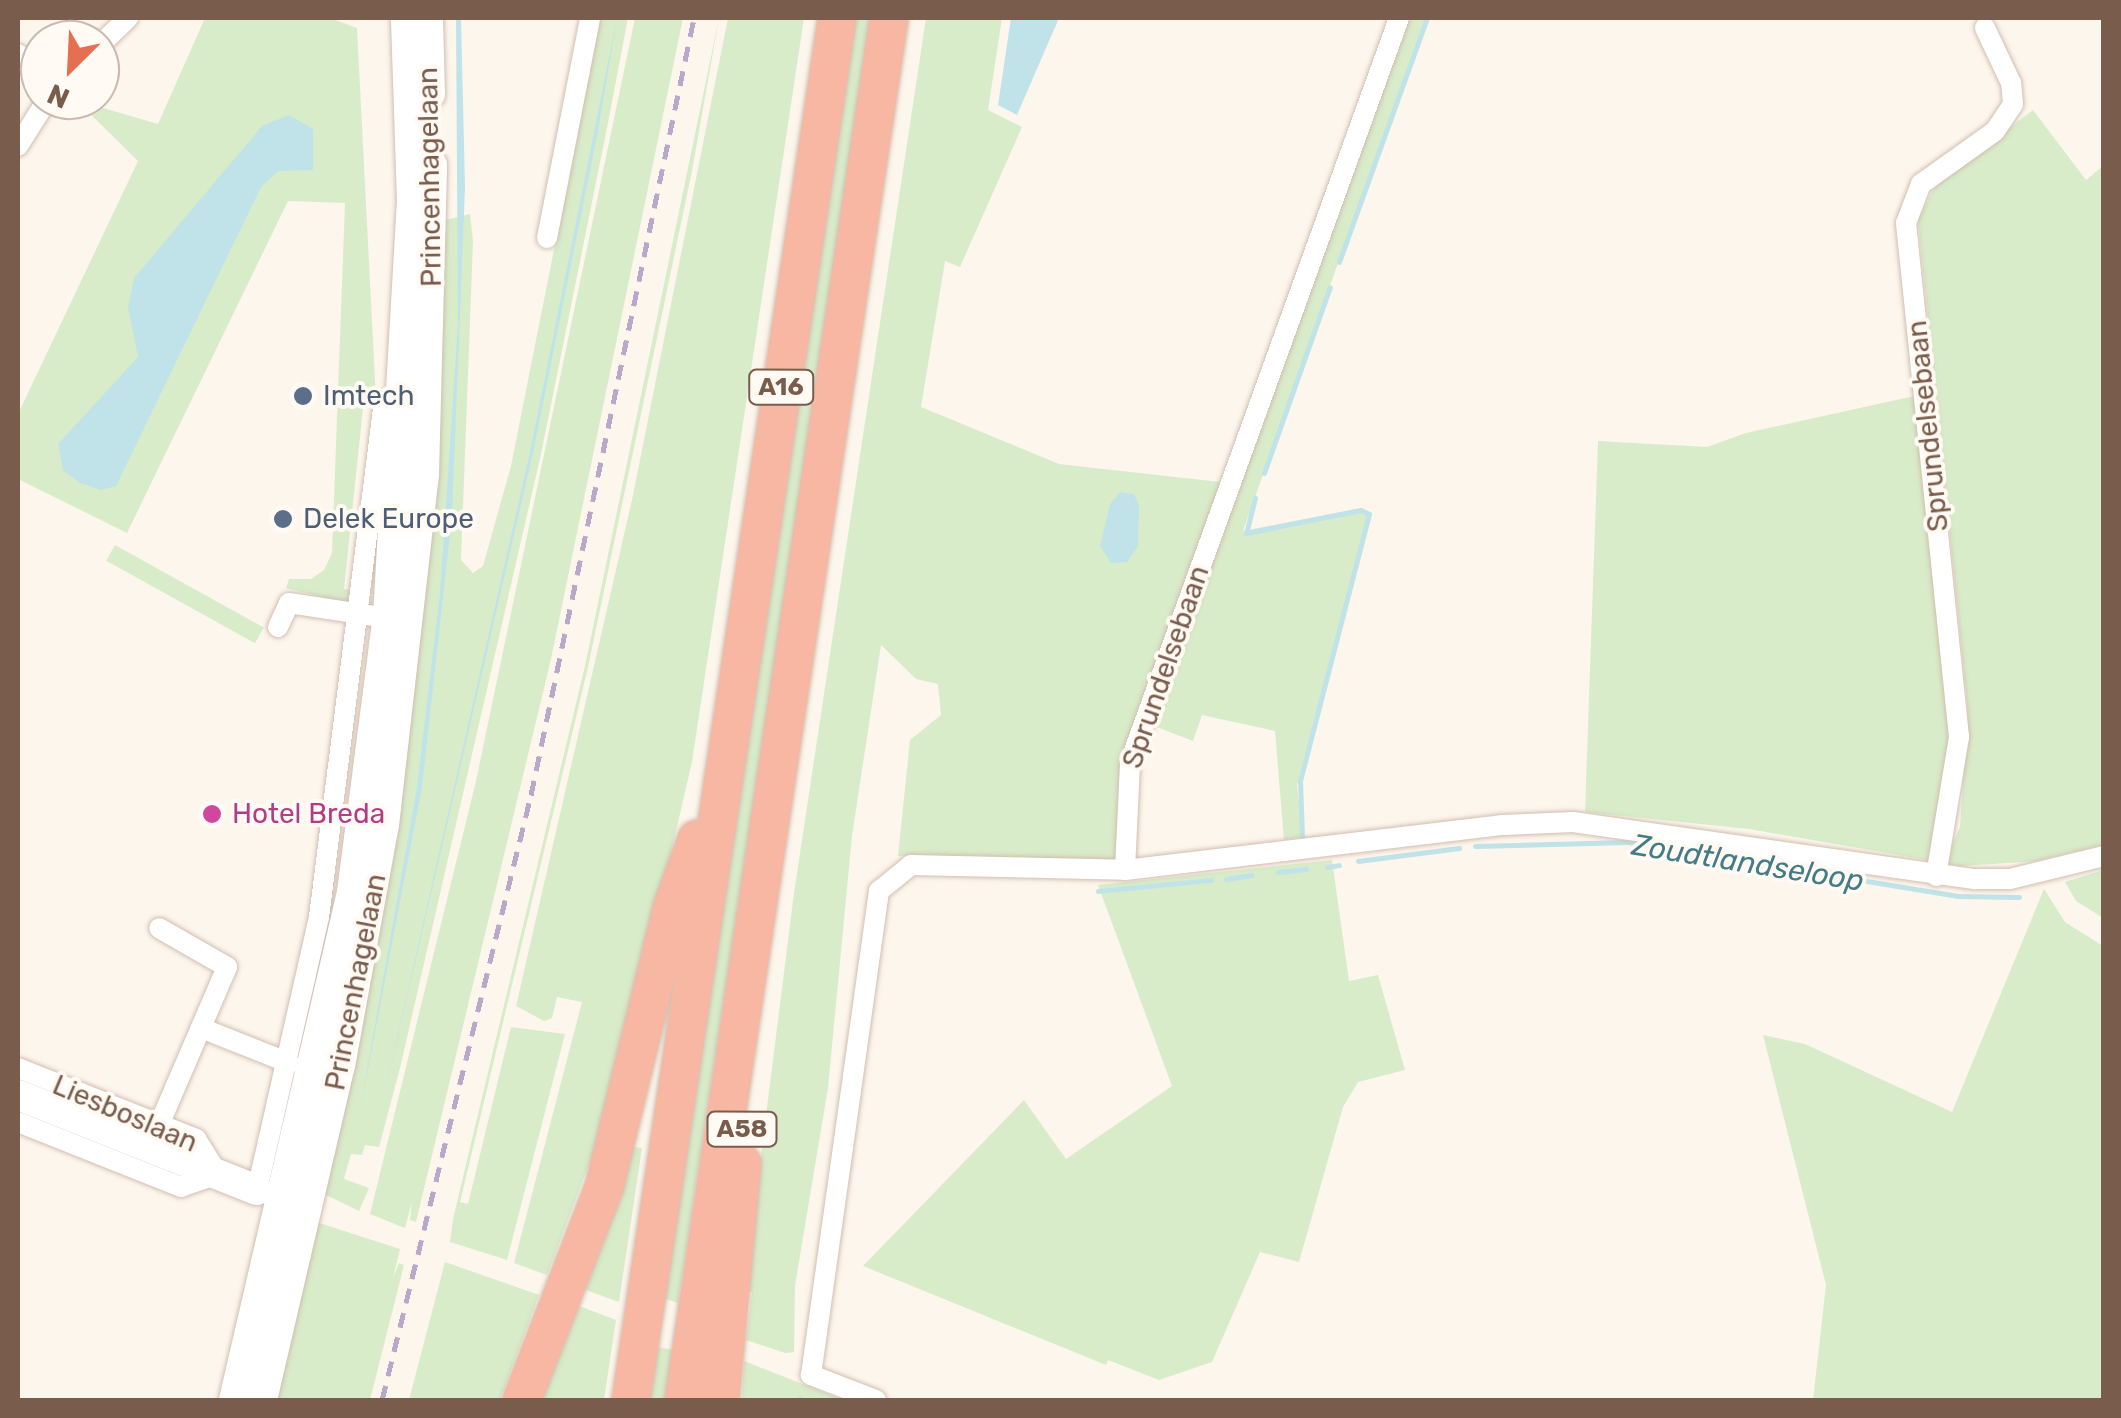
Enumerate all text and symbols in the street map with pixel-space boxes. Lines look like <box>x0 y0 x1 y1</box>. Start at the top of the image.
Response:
north arrow <box>20 20 120 120</box>
street label: Princenhagelaan <box>411 67 449 287</box>
text: N <box>43 77 74 115</box>
street label: Sprundelsebaan <box>1900 319 1956 533</box>
road number: A16 <box>746 367 816 407</box>
place label: Imtech <box>323 379 414 413</box>
marker: Imtech <box>292 385 314 407</box>
place label: Delek Europe <box>303 502 474 536</box>
marker: Delek Europe <box>272 508 294 530</box>
street label: Sprundelsebaan <box>1116 561 1216 773</box>
place label: Hotel Breda <box>232 797 385 831</box>
marker: Hotel Breda <box>201 803 223 825</box>
water label: Zoudtlandseloop <box>1630 827 1866 899</box>
street label: Princenhagelaan <box>319 871 393 1093</box>
street label: Liesboslaan <box>47 1068 203 1160</box>
road number: A58 <box>704 1109 780 1149</box>

